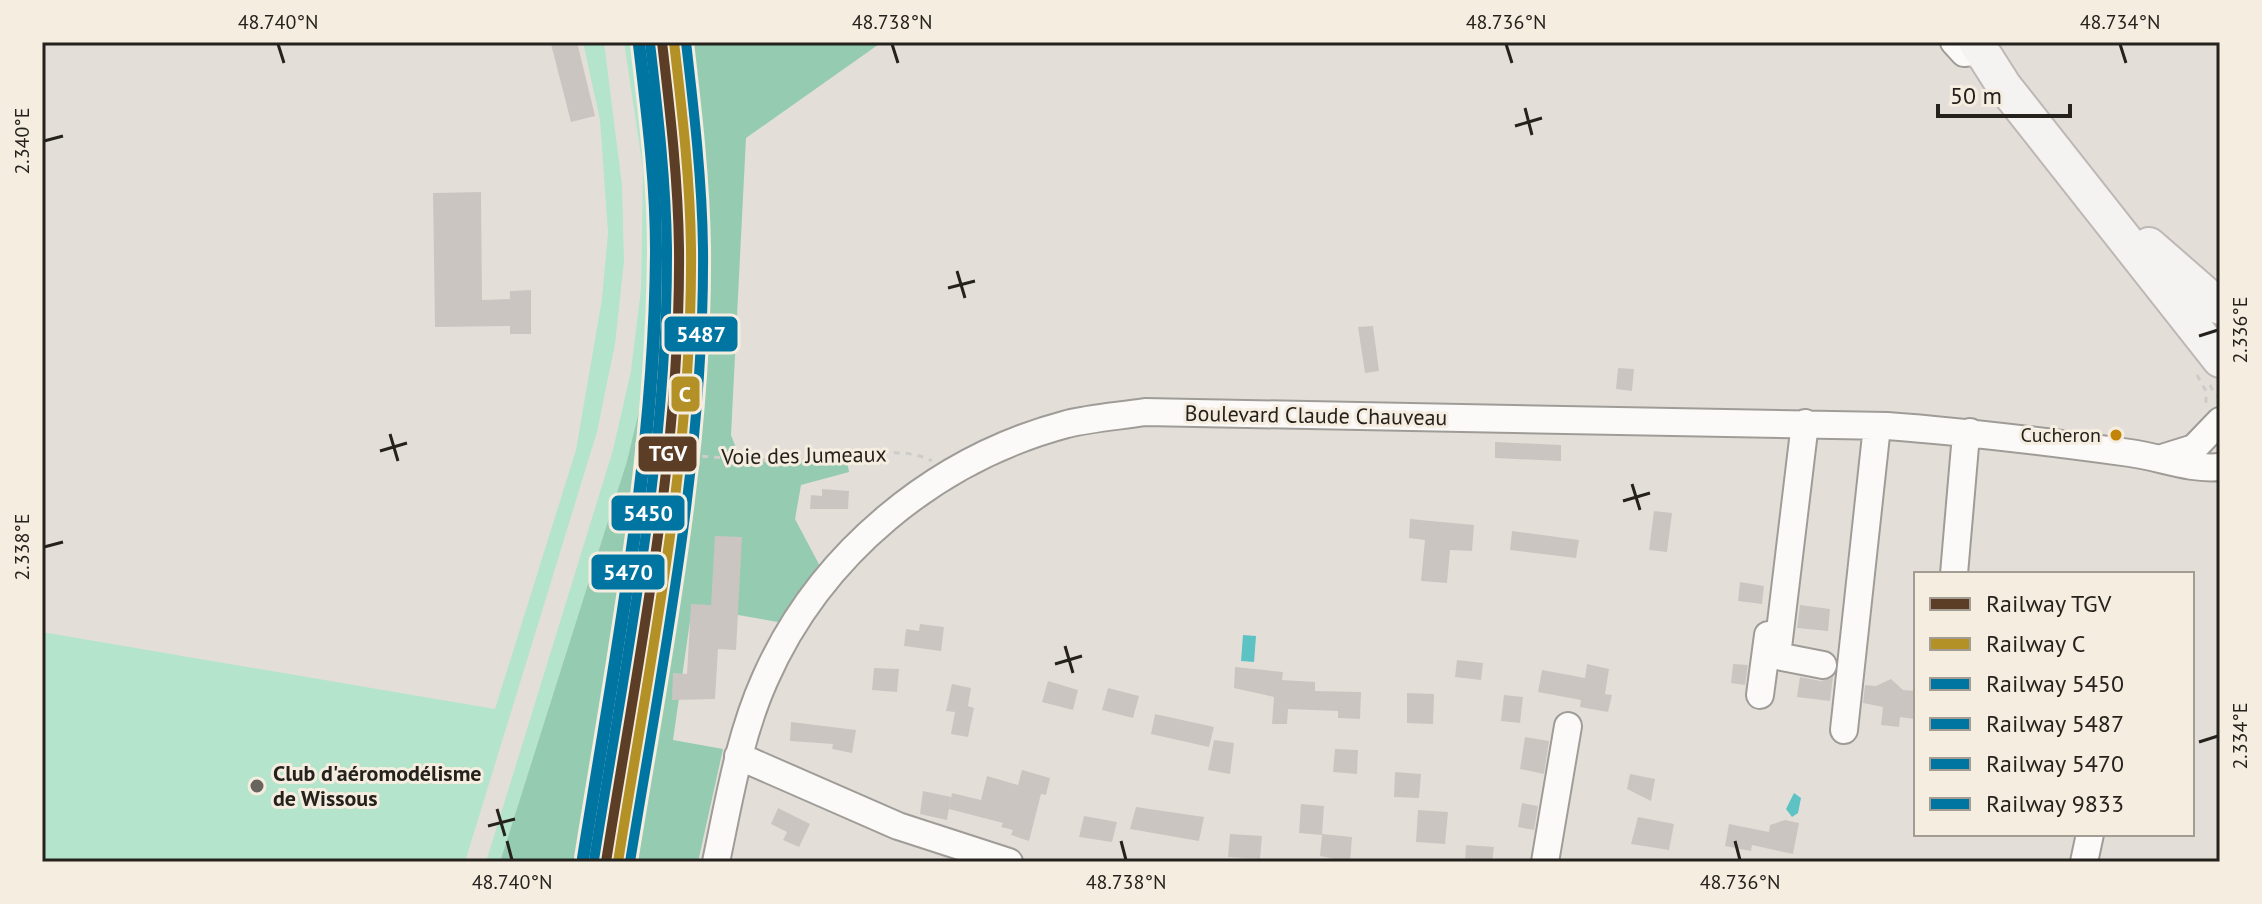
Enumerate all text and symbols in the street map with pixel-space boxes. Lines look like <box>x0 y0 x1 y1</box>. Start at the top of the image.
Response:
text: 48.740°N <box>238 9 318 35</box>
text: 48.738°N <box>852 9 932 35</box>
text: 48.736°N <box>1466 9 1546 35</box>
text: 48.734°N <box>2080 9 2160 35</box>
scale bar <box>1938 68 2070 118</box>
text: 50 m <box>1950 80 2002 111</box>
text: 2.340°E <box>9 107 35 175</box>
text: 2.336°E <box>2227 296 2253 364</box>
line badge: 5487 <box>663 315 739 353</box>
text: 5487 <box>676 320 726 348</box>
line badge: C <box>670 375 701 413</box>
text: C <box>679 380 691 408</box>
street label: Boulevard Claude Chauveau <box>1184 399 1448 431</box>
place label: Cucheron <box>2021 422 2101 448</box>
marker: Cucheron <box>2108 427 2124 443</box>
line badge: TGV <box>637 435 698 473</box>
text: TGV <box>649 439 688 467</box>
street label: Voie des Jumeaux <box>720 440 887 470</box>
line badge: 5450 <box>610 494 686 532</box>
text: 5450 <box>623 499 673 527</box>
text: 2.338°E <box>9 513 35 581</box>
line badge: 5470 <box>590 553 666 591</box>
text: 5470 <box>603 558 653 586</box>
legend <box>1914 572 2194 836</box>
text: Railway TGV <box>1986 588 2112 619</box>
text: Railway C <box>1986 628 2085 659</box>
text: Railway 5450 <box>1986 668 2124 699</box>
text: 2.334°E <box>2227 702 2253 770</box>
text: Railway 5487 <box>1986 708 2124 739</box>
text: Railway 5470 <box>1986 748 2124 779</box>
place label: Club d'aéromodélisme de Wissous <box>273 759 482 812</box>
marker: Club d'aéromodélisme de Wissous <box>248 777 266 795</box>
text: Railway 9833 <box>1986 788 2124 819</box>
text: 48.740°N <box>472 869 552 895</box>
text: 48.738°N <box>1086 869 1166 895</box>
text: 48.736°N <box>1700 869 1780 895</box>

